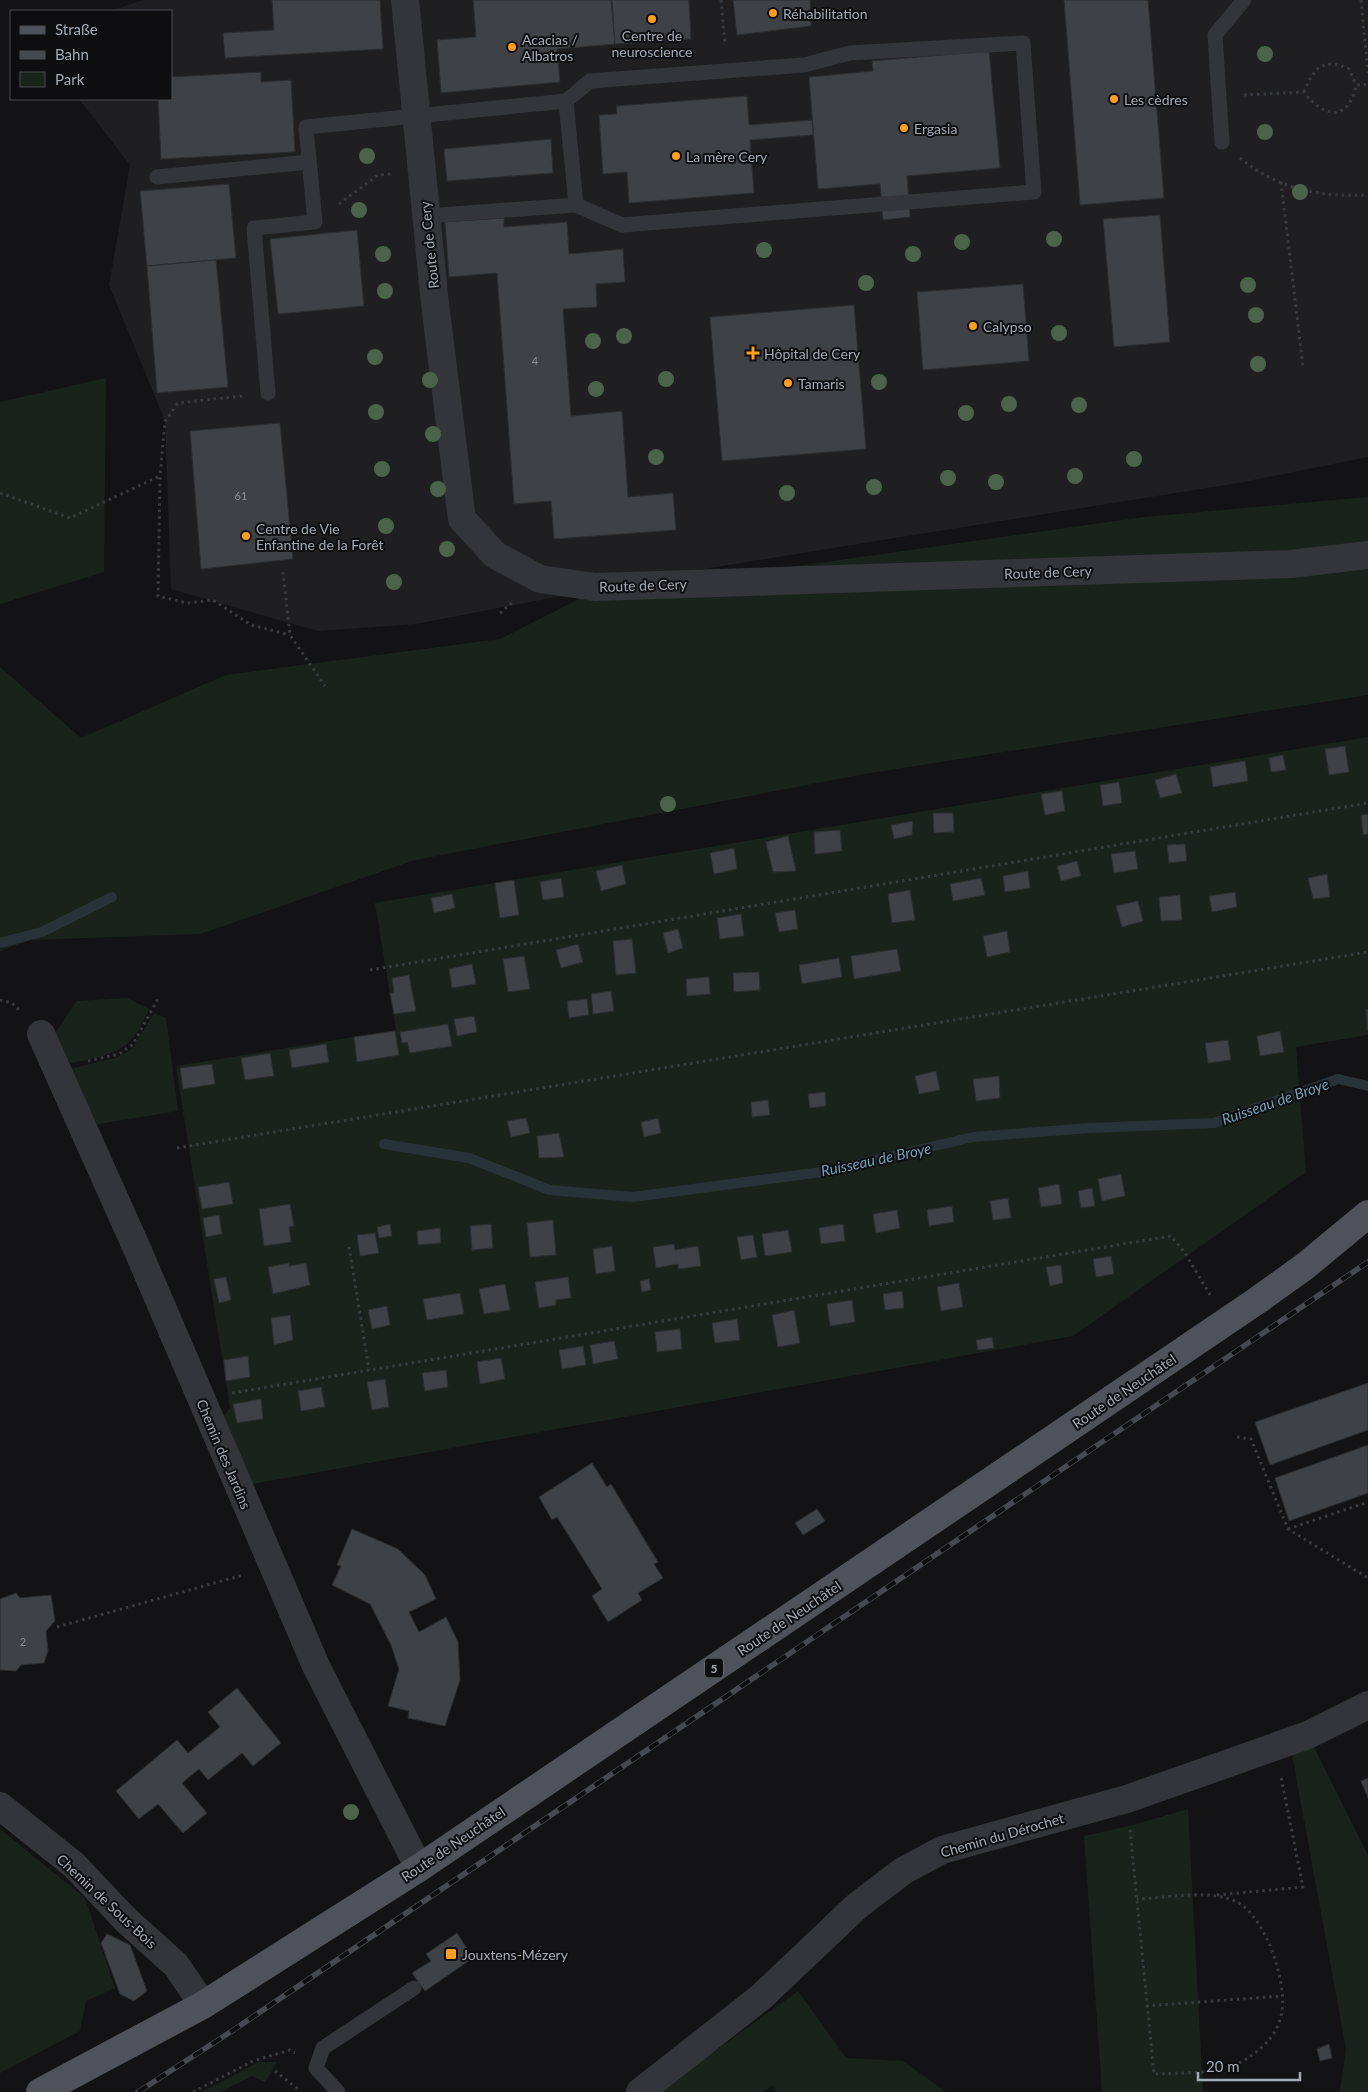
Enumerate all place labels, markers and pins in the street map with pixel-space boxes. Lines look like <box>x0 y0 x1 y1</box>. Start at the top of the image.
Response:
place label: Réhabilitation <box>783 5 868 22</box>
marker: Réhabilitation <box>767 7 779 19</box>
marker: Centre de neuroscience <box>646 13 658 25</box>
place label: Centre de neuroscience <box>611 27 693 60</box>
place label: Acacias / Albatros <box>522 31 578 64</box>
marker: Acacias / Albatros <box>506 41 518 53</box>
place label: Les cèdres <box>1124 91 1188 108</box>
marker: Les cèdres <box>1108 93 1120 105</box>
place label: Ergasia <box>914 120 957 137</box>
marker: Ergasia <box>898 122 910 134</box>
place label: La mère Cery <box>686 148 768 165</box>
marker: La mère Cery <box>670 150 682 162</box>
place label: Calypso <box>983 318 1032 335</box>
marker: Calypso <box>967 320 979 332</box>
place label: Hôpital de Cery <box>764 345 861 362</box>
marker: Hôpital de Cery <box>746 346 760 360</box>
place label: Tamaris <box>798 375 845 392</box>
marker: Tamaris <box>782 377 794 389</box>
place label: Centre de Vie Enfantine de la Forêt <box>256 520 384 553</box>
marker: Centre de Vie Enfantine de la Forêt <box>240 530 252 542</box>
place label: Jouxtens-Mézery <box>462 1946 569 1963</box>
marker: Jouxtens-Mézery <box>444 1947 458 1961</box>

